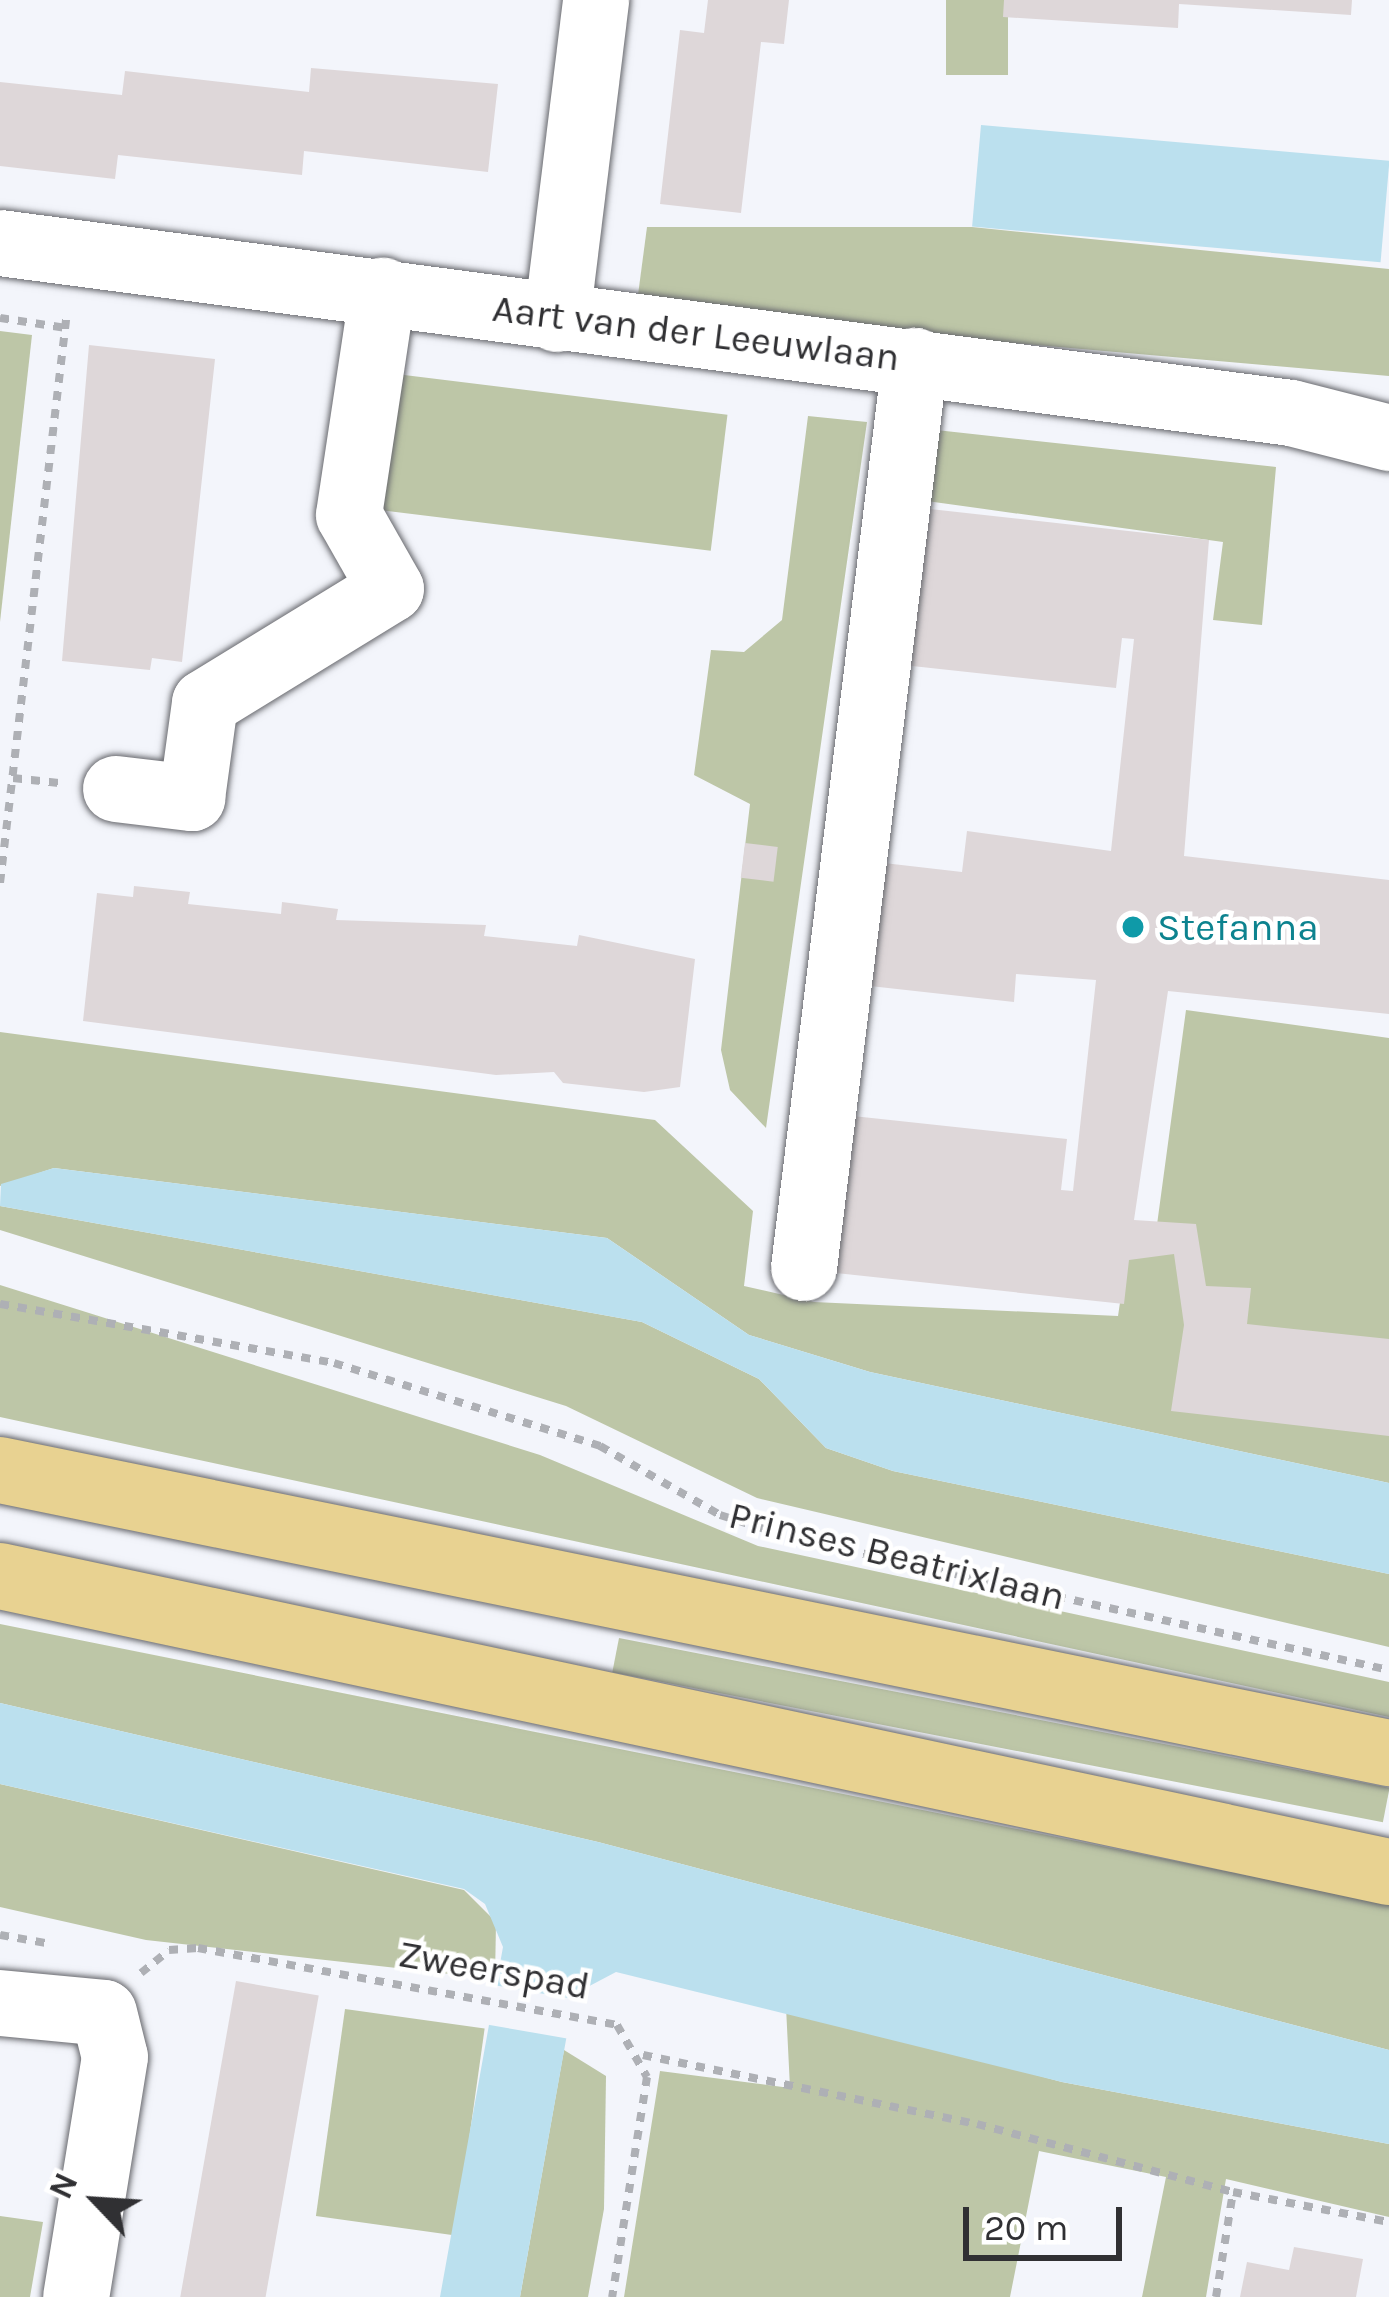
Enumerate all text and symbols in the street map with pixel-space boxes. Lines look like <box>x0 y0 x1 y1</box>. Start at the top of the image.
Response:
street label: Aart van der Leeuwlaan <box>490 285 902 381</box>
place label: Stefanna <box>1157 904 1319 950</box>
marker: Stefanna <box>1120 914 1146 940</box>
street label: Prinses Beatrixlaan <box>724 1492 1070 1620</box>
street label: Zweerspad <box>395 1930 593 2010</box>
north arrow <box>36 2141 156 2261</box>
text: N <box>41 2167 86 2205</box>
scale bar <box>969 2183 1128 2257</box>
text: 20 m <box>984 2207 1068 2249</box>

